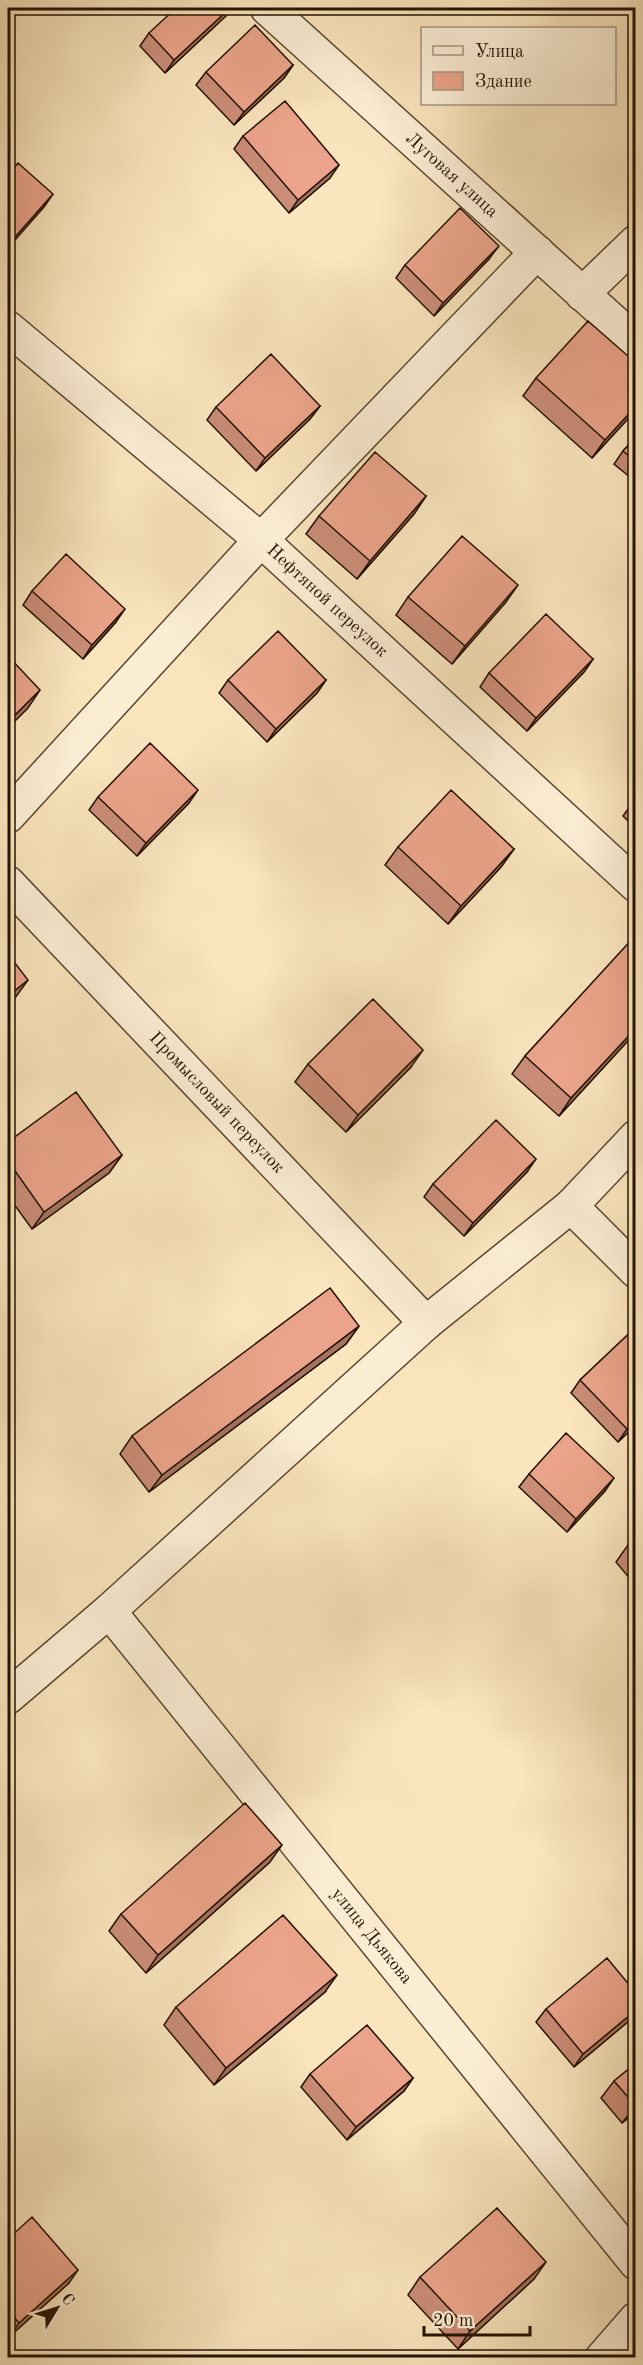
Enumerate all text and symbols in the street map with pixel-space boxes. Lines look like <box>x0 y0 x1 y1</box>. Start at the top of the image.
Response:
legend <box>421 27 616 105</box>
text: Улица <box>475 43 524 61</box>
text: Здание <box>475 73 532 91</box>
street label: Луговая улица <box>402 129 501 221</box>
street label: Нефтяной переулок <box>263 541 391 661</box>
street label: Промысловый переулок <box>146 1029 288 1177</box>
street label: улица Дьякова <box>328 1885 416 1988</box>
north arrow <box>27 2278 87 2338</box>
text: С <box>58 2291 77 2309</box>
scale bar <box>424 2299 530 2337</box>
text: 20 m <box>433 2312 473 2330</box>

